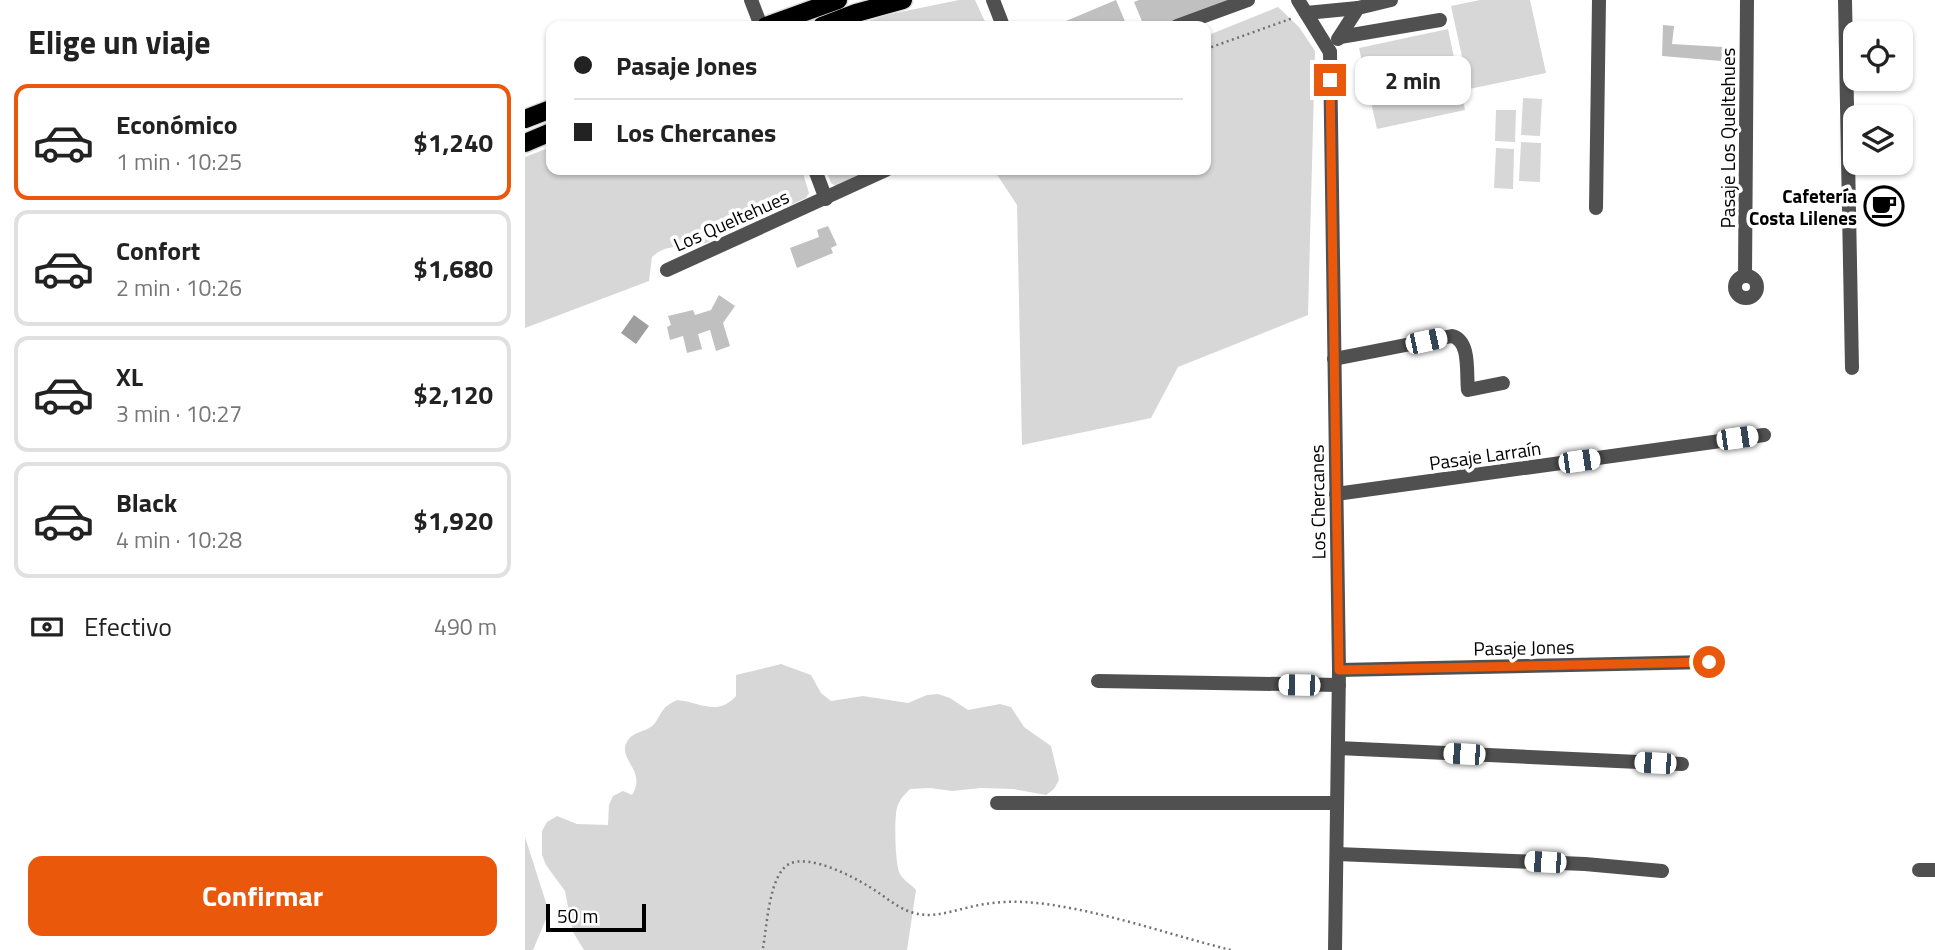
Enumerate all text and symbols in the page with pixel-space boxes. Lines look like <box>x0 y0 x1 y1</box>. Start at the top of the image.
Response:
text: Elige un viaje <box>28 18 211 66</box>
map controls <box>1843 21 1913 175</box>
button: locate <box>1843 21 1913 91</box>
text: Pasaje Jones <box>616 46 757 85</box>
street label: Pasaje Los Queltehues <box>1713 48 1742 228</box>
callout: 2 min <box>1355 56 1470 104</box>
text: 2 min <box>1385 63 1441 98</box>
route end <box>1314 64 1346 96</box>
text: Económico <box>116 105 238 144</box>
button: layers <box>1843 105 1913 175</box>
icon: car <box>32 111 95 174</box>
text: Los Chercanes <box>616 113 776 152</box>
text: $1,240 <box>413 123 493 162</box>
text: 1 min · 10:25 <box>116 144 242 179</box>
place label: Cafetería Costa Lilenes <box>1749 181 1857 232</box>
street label: Los Queltehues <box>669 182 794 258</box>
cafe icon: Cafetería Costa Lilenes <box>1863 185 1905 227</box>
text: Confort <box>116 231 200 270</box>
icon: car <box>32 237 95 300</box>
text: $1,680 <box>413 249 493 288</box>
text: 2 min · 10:26 <box>116 270 242 305</box>
car <box>1404 326 1449 356</box>
text: XL <box>116 357 143 396</box>
icon: car <box>32 363 95 426</box>
text: $2,120 <box>413 375 493 414</box>
text: 3 min · 10:27 <box>116 396 242 431</box>
car <box>1715 425 1760 451</box>
street label: Pasaje Larraín <box>1427 433 1543 477</box>
street label: Los Chercanes <box>1301 444 1333 560</box>
car <box>1557 448 1602 474</box>
text: Black <box>116 483 177 522</box>
icon: car <box>32 489 95 552</box>
text: $1,920 <box>413 501 493 540</box>
text: 4 min · 10:28 <box>116 522 242 557</box>
text: Efectivo <box>84 607 172 646</box>
icon: cash <box>28 608 66 646</box>
text: 490 m <box>434 609 497 644</box>
street label: Pasaje Jones <box>1473 632 1575 662</box>
route start <box>1693 646 1725 678</box>
car <box>1278 674 1321 696</box>
car <box>1443 742 1486 766</box>
car <box>1634 751 1677 775</box>
car <box>1524 850 1567 874</box>
button: Confirmar <box>28 856 497 936</box>
scale bar <box>546 901 646 933</box>
text: 50 m <box>557 901 598 930</box>

